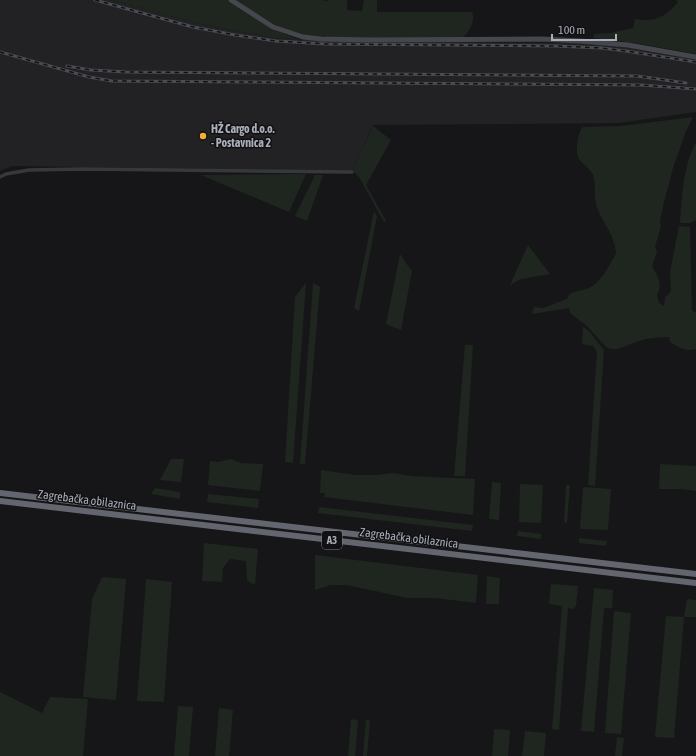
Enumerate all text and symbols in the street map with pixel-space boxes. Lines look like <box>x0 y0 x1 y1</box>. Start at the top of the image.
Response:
scale bar <box>552 16 616 42</box>
text: 100 m <box>558 23 585 37</box>
place label: HŽ Cargo d.o.o. - Postavnica 2 <box>211 121 275 150</box>
marker: HŽ Cargo d.o.o. - Postavnica 2 <box>198 131 208 141</box>
street label: Zagrebačka obilaznica <box>37 487 137 513</box>
street label: Zagrebačka obilaznica <box>359 525 459 551</box>
road number: A3 <box>322 531 342 549</box>

